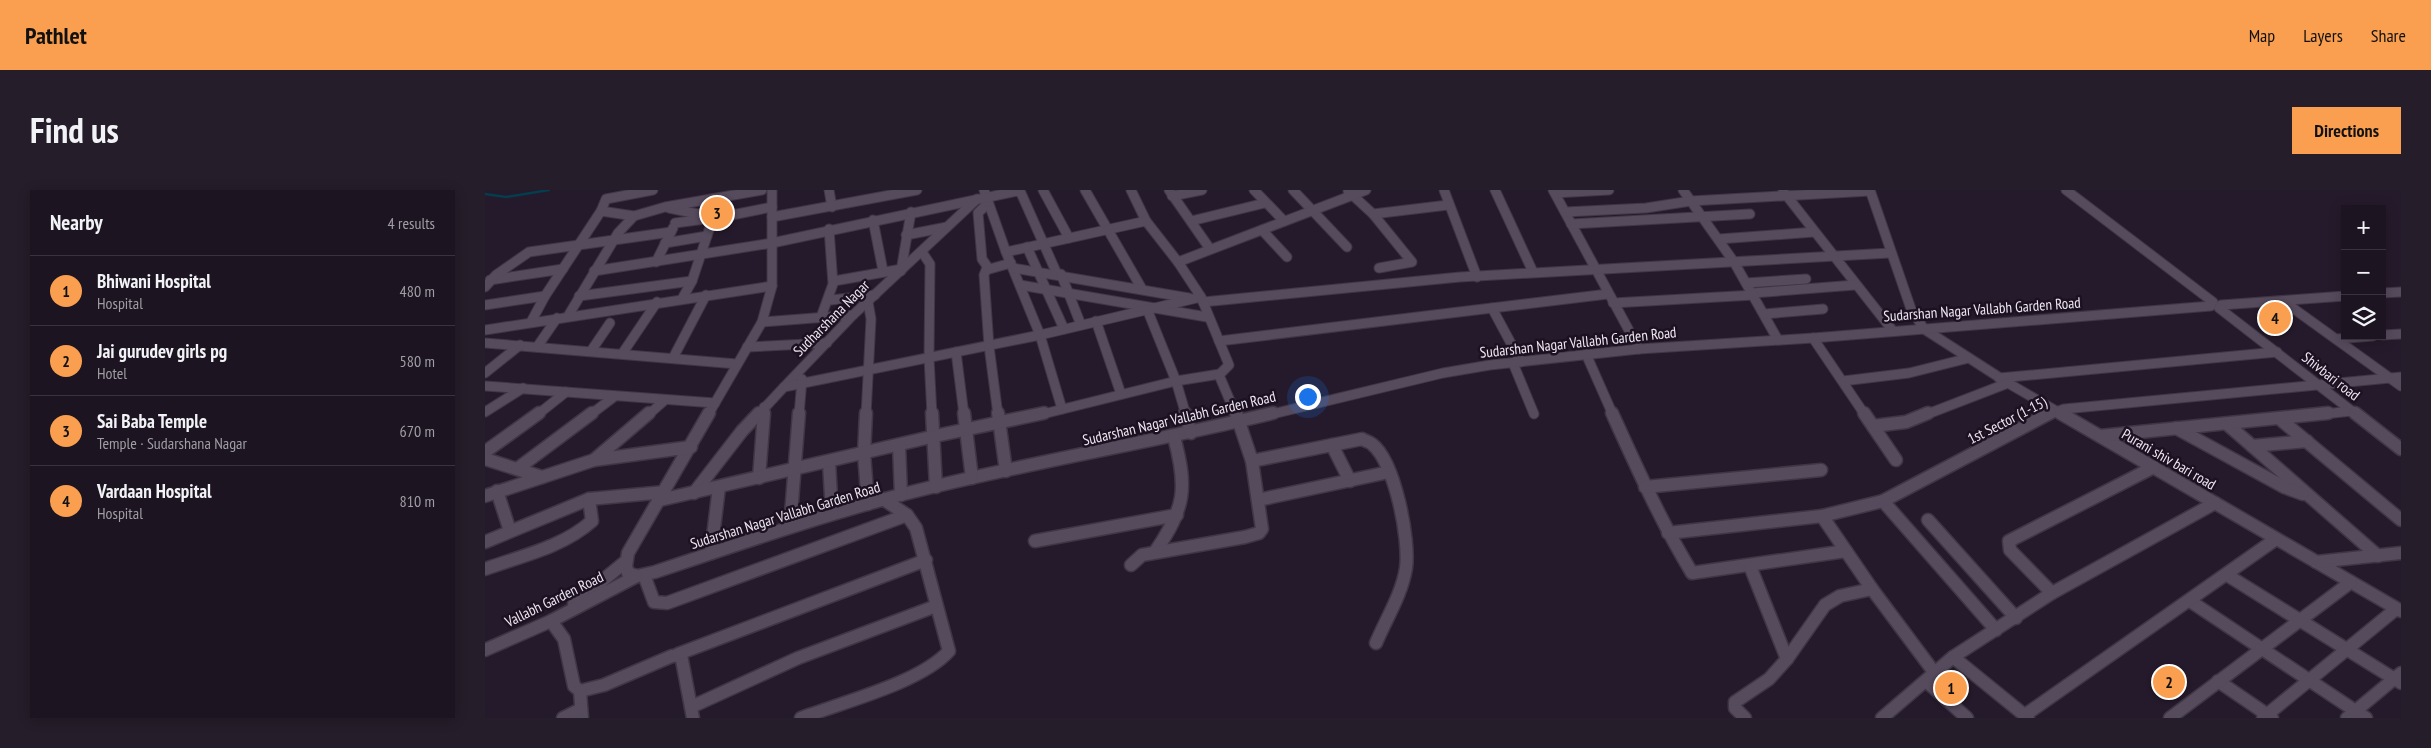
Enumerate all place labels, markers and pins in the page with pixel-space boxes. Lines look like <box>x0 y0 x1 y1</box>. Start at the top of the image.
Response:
pin: 3 <box>701 194 733 232</box>
pin: 4 <box>2259 299 2291 337</box>
pin: 2 <box>2153 663 2185 701</box>
pin: 1 <box>1935 669 1967 707</box>

